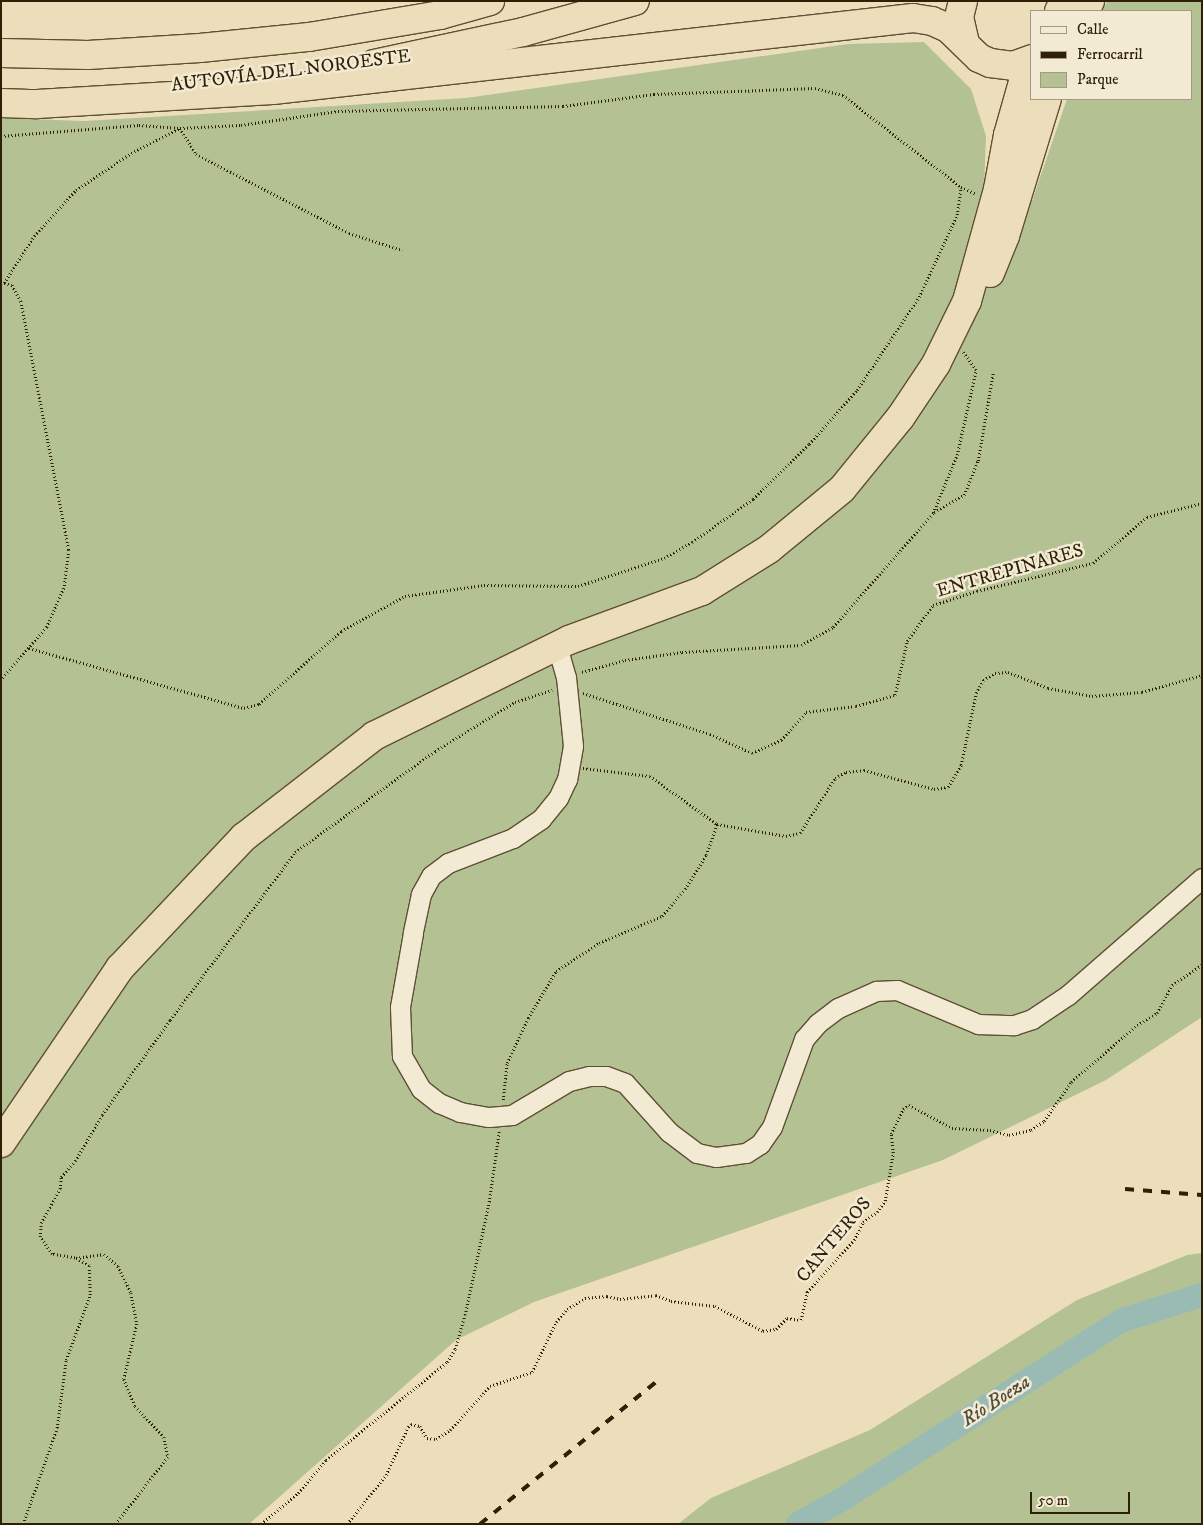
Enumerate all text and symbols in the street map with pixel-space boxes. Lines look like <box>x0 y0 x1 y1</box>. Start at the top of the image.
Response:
legend <box>1030 10 1193 100</box>
text: Calle <box>1077 20 1109 39</box>
street label: AUTOVÍA DEL NOROESTE <box>170 45 412 97</box>
text: Ferrocarril <box>1077 45 1143 64</box>
text: Parque <box>1077 70 1118 89</box>
street label: ENTREPINARES <box>934 539 1086 603</box>
street label: CANTEROS <box>792 1193 876 1287</box>
water label: Río Boeza <box>957 1370 1035 1432</box>
scale bar <box>1033 1482 1133 1514</box>
text: 50 m <box>1038 1491 1068 1510</box>

